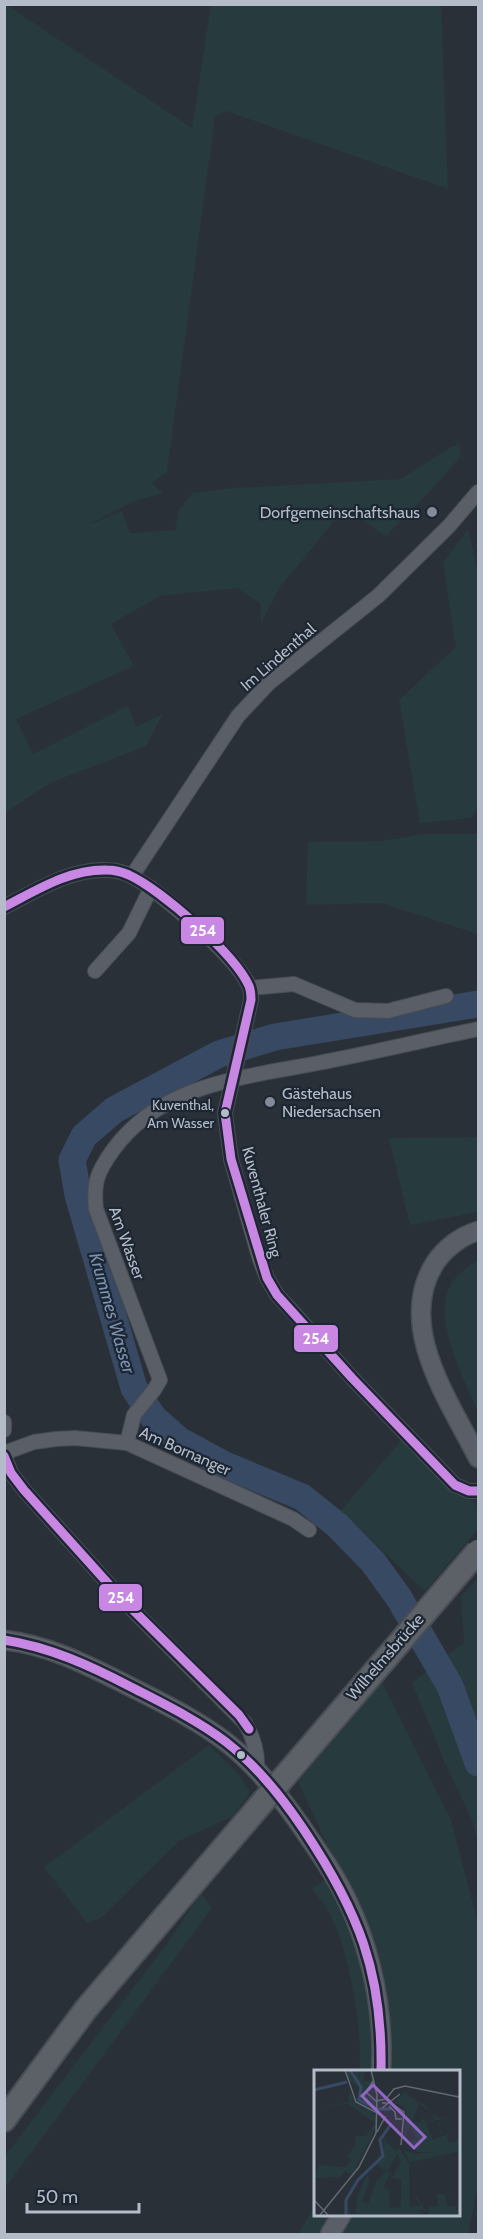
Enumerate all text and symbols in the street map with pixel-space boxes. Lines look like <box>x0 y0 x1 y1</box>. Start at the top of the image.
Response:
place label: Dorfgemeinschaftshaus <box>260 503 420 522</box>
marker: Dorfgemeinschaftshaus <box>425 505 439 519</box>
street label: Im Lindenthal <box>237 619 320 695</box>
line badge: 254 <box>180 916 225 945</box>
text: 254 <box>190 921 217 940</box>
place label: Gästehaus Niedersachsen <box>282 1084 381 1121</box>
marker: Gästehaus Niedersachsen <box>263 1095 277 1109</box>
place label: Kuventhal, Am Wasser <box>147 1096 215 1132</box>
marker: Kuventhal, Am Wasser <box>219 1107 231 1119</box>
street label: Kuventhaler Ring <box>238 1145 286 1260</box>
street label: Am Wasser <box>105 1204 149 1283</box>
water label: Krummes Wasser <box>84 1250 140 1377</box>
line badge: 254 <box>293 1324 339 1353</box>
text: 254 <box>303 1329 330 1348</box>
street label: Am Bornanger <box>137 1422 234 1480</box>
line badge: 254 <box>98 1583 143 1612</box>
text: 254 <box>108 1588 135 1607</box>
street label: Wilhelmsbrücke <box>342 1610 428 1704</box>
unlabelled marker <box>235 1749 247 1761</box>
inset map <box>314 2070 459 2215</box>
scale bar <box>27 2176 140 2214</box>
text: 50 m <box>36 2186 78 2208</box>

